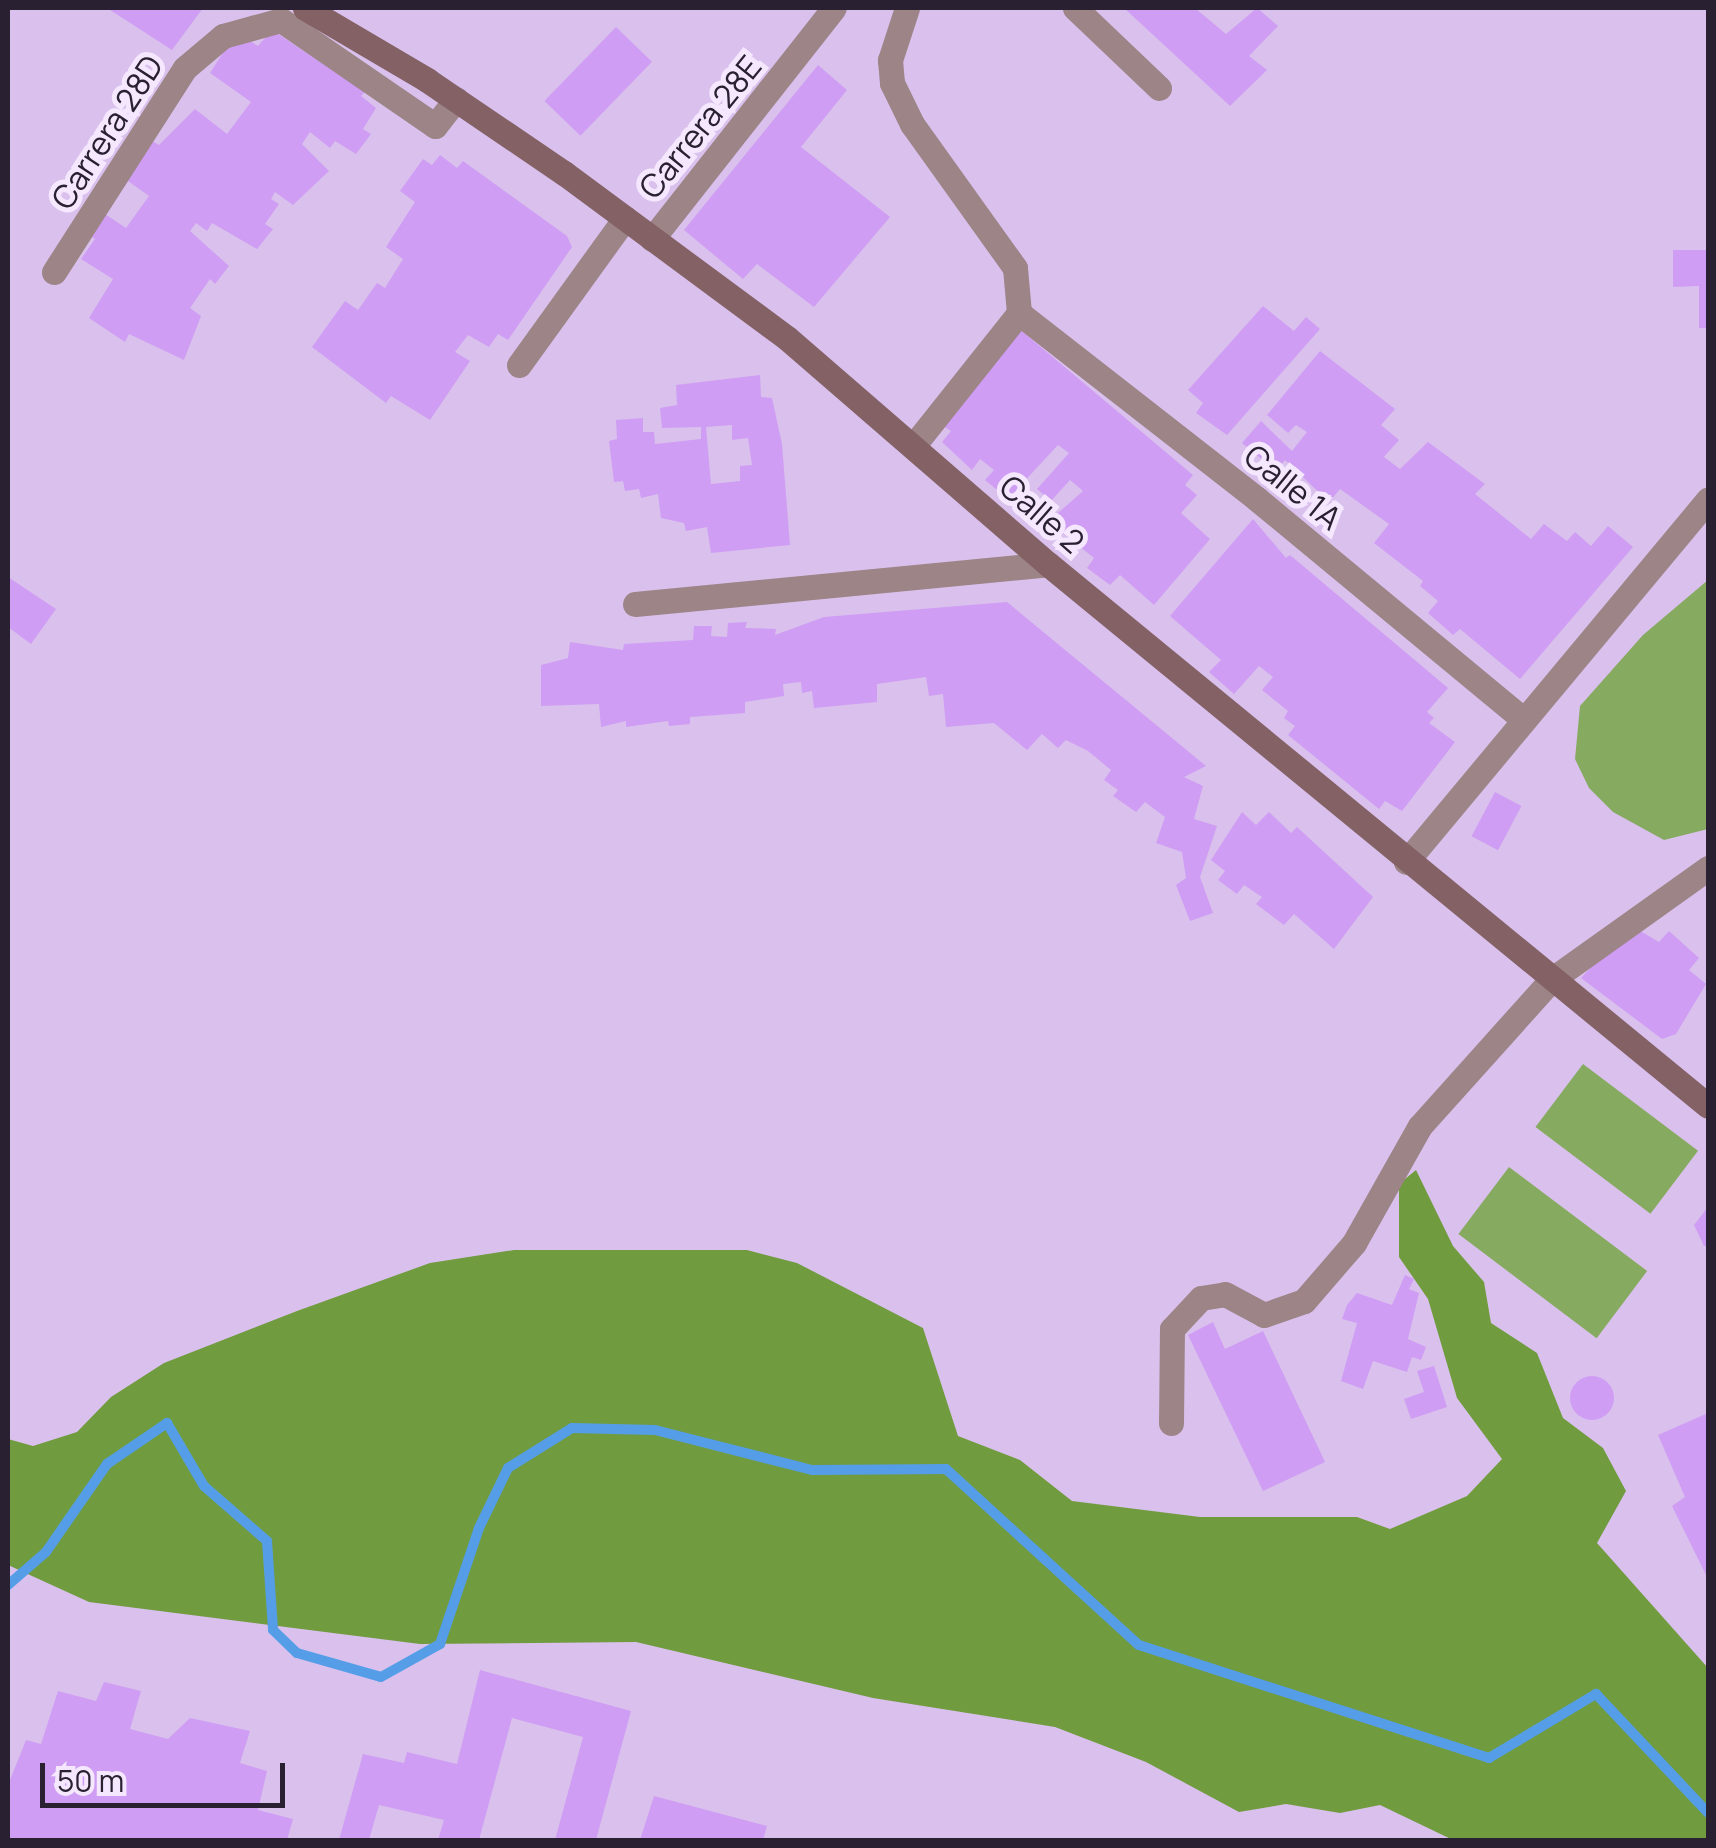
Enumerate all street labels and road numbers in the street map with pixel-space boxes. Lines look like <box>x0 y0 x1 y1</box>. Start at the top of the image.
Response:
street label: Carrera 28D <box>43 48 171 216</box>
street label: Carrera 28E <box>631 48 769 206</box>
street label: Calle 1A <box>1237 436 1349 538</box>
street label: Calle 2 <box>992 467 1092 561</box>

